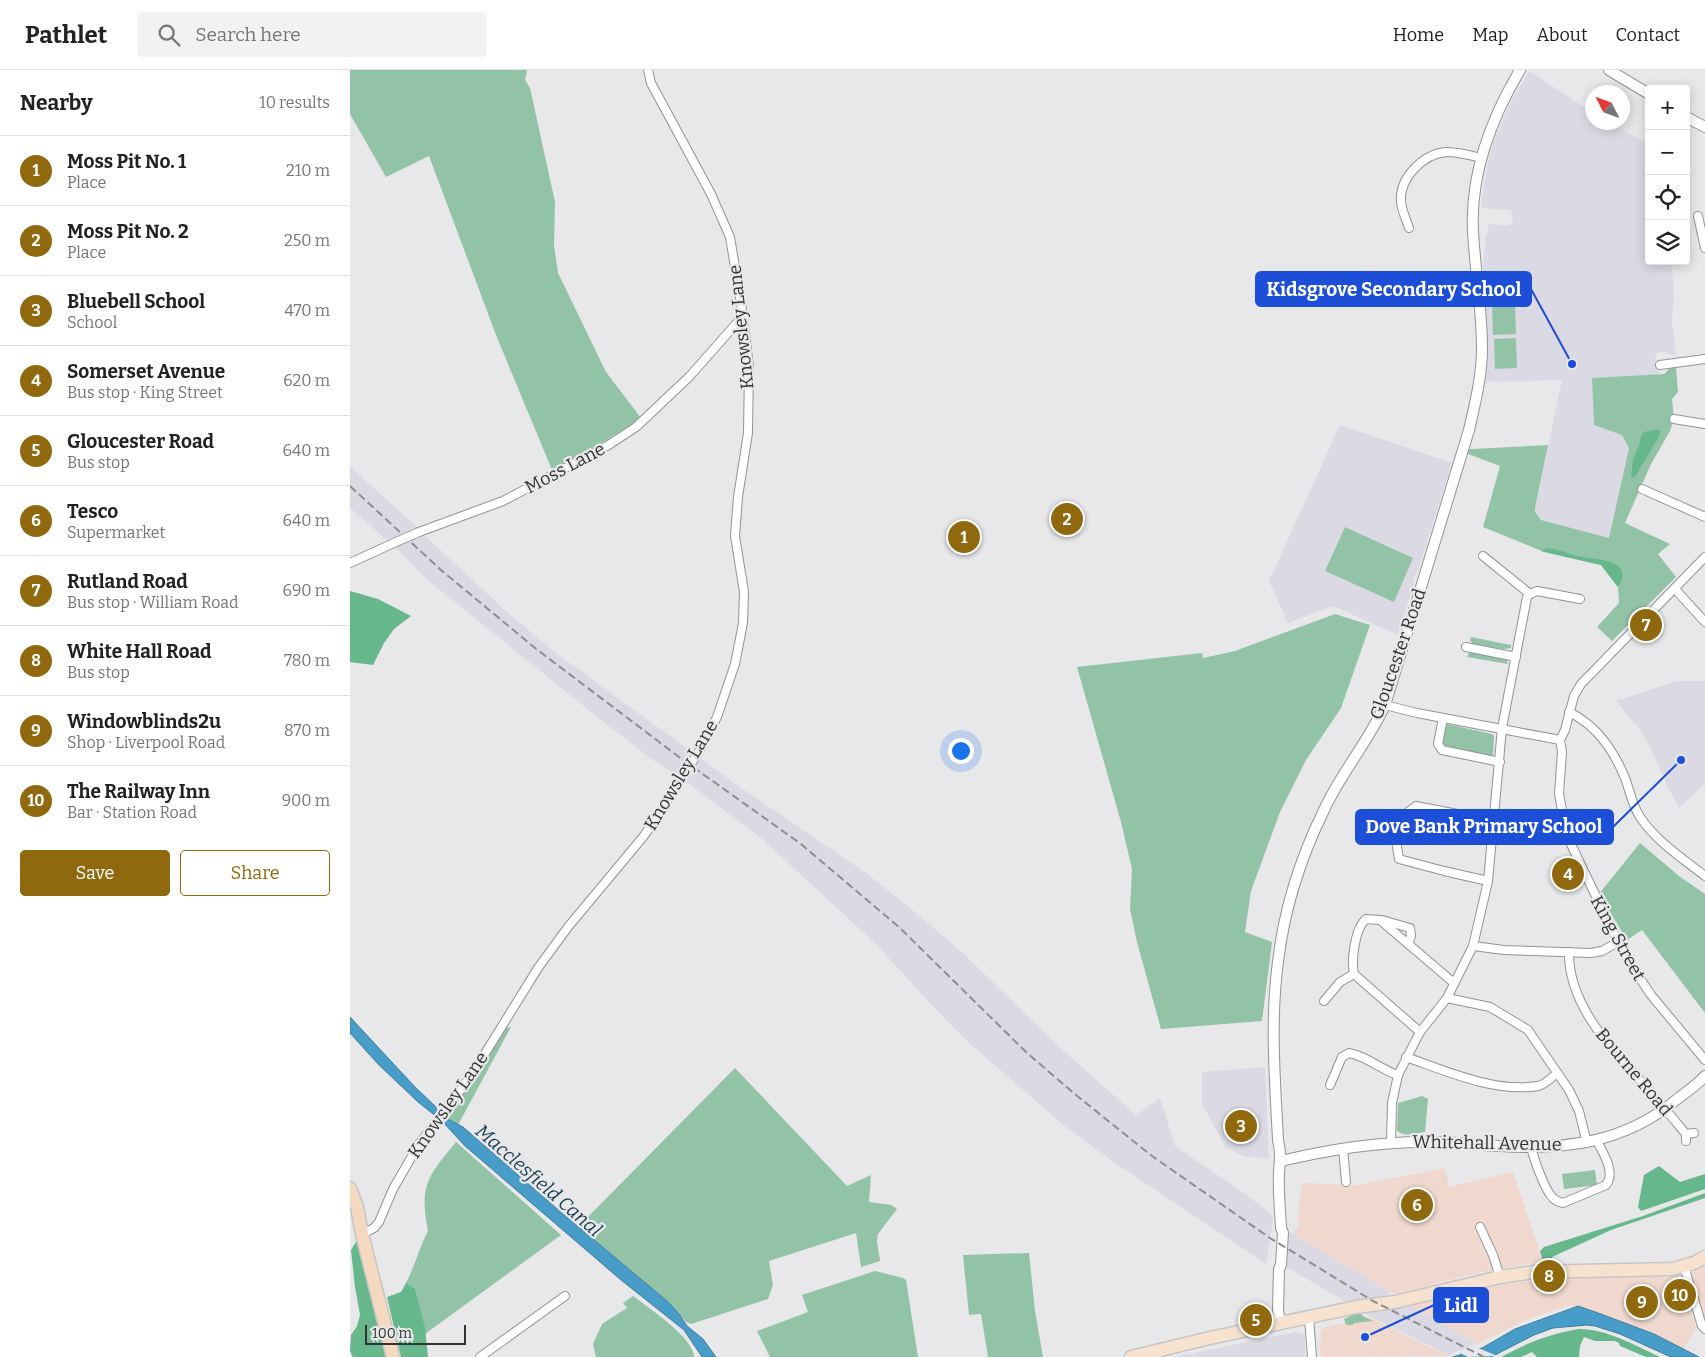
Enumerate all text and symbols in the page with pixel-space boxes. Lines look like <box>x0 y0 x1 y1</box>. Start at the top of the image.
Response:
search box <box>137 12 487 57</box>
text: Pathlet <box>25 21 107 49</box>
icon: search <box>155 21 183 49</box>
text: Search here <box>195 23 301 46</box>
text: Home <box>1393 24 1444 46</box>
text: Map <box>1472 24 1508 46</box>
text: About <box>1536 24 1587 46</box>
text: Contact <box>1615 24 1680 46</box>
north arrow <box>1585 85 1630 130</box>
map controls <box>1645 85 1690 265</box>
button: + <box>1645 85 1690 130</box>
text: Nearby <box>20 90 93 116</box>
text: 10 results <box>259 93 330 112</box>
button: − <box>1645 130 1690 175</box>
text: Moss Pit No. 1 <box>67 150 186 173</box>
text: 1 <box>33 161 39 180</box>
text: 210 m <box>286 161 330 180</box>
text: Place <box>67 173 106 192</box>
button: locate <box>1645 175 1690 220</box>
text: Moss Pit No. 2 <box>67 220 189 243</box>
button: layers <box>1645 220 1690 265</box>
text: 2 <box>31 231 41 250</box>
text: 250 m <box>284 231 330 250</box>
text: Place <box>67 243 106 262</box>
street label: Knowsley Lane <box>724 264 758 390</box>
callout: Kidsgrove Secondary School <box>1256 272 1531 306</box>
text: Kidsgrove Secondary School <box>1267 278 1522 301</box>
text: Bluebell School <box>67 290 205 313</box>
text: 3 <box>31 301 41 320</box>
text: 470 m <box>284 301 330 320</box>
text: School <box>67 313 117 332</box>
text: Somerset Avenue <box>67 360 225 383</box>
text: 4 <box>31 371 41 390</box>
text: 620 m <box>283 371 330 390</box>
text: Bus stop · King Street <box>67 383 223 402</box>
text: Gloucester Road <box>67 430 214 453</box>
street label: Moss Lane <box>521 438 609 498</box>
text: 5 <box>32 441 40 460</box>
text: 640 m <box>282 441 330 460</box>
text: Bus stop <box>67 453 130 472</box>
text: Tesco <box>67 500 118 523</box>
pin: 2 <box>1051 500 1083 538</box>
text: 6 <box>31 511 41 530</box>
text: 640 m <box>282 511 330 530</box>
pin: 1 <box>948 518 980 556</box>
text: Supermarket <box>67 523 165 542</box>
text: Rutland Road <box>67 570 188 593</box>
text: 7 <box>32 581 40 600</box>
text: 690 m <box>283 581 330 600</box>
street label: Gloucester Road <box>1365 585 1431 722</box>
text: Bus stop · William Road <box>67 593 239 612</box>
pin: 7 <box>1630 606 1662 644</box>
text: White Hall Road <box>67 640 212 663</box>
text: 8 <box>31 651 41 670</box>
text: 780 m <box>284 651 330 670</box>
text: Bus stop <box>67 663 130 682</box>
text: Windowblinds2u <box>67 710 221 733</box>
street label: Knowsley Lane <box>639 716 723 834</box>
text: 9 <box>31 721 41 740</box>
text: 870 m <box>284 721 330 740</box>
text: Shop · Liverpool Road <box>67 733 225 752</box>
your location <box>948 738 974 764</box>
text: The Railway Inn <box>67 780 210 803</box>
text: 10 <box>27 791 45 810</box>
text: 900 m <box>282 791 330 810</box>
text: Bar · Station Road <box>67 803 197 822</box>
callout: Dove Bank Primary School <box>1356 810 1613 844</box>
text: Dove Bank Primary School <box>1366 815 1603 838</box>
button: Save <box>20 850 170 896</box>
button: Share <box>180 850 330 896</box>
pin: 4 <box>1552 855 1584 893</box>
street label: King Street <box>1586 892 1651 985</box>
street label: Bourne Road <box>1591 1024 1677 1121</box>
street label: Knowsley Lane <box>403 1047 493 1163</box>
pin: 3 <box>1225 1107 1257 1145</box>
water label: Macclesfield Canal <box>471 1119 606 1241</box>
street label: Whitehall Avenue <box>1412 1131 1562 1155</box>
pin: 6 <box>1401 1186 1433 1224</box>
pin: 8 <box>1533 1257 1565 1295</box>
pin: 10 <box>1664 1276 1696 1314</box>
pin: 9 <box>1626 1283 1658 1321</box>
callout: Lidl <box>1434 1288 1488 1322</box>
text: Lidl <box>1444 1294 1478 1317</box>
pin: 5 <box>1240 1301 1272 1339</box>
scale bar <box>365 1322 466 1345</box>
text: 100 m <box>372 1325 412 1342</box>

